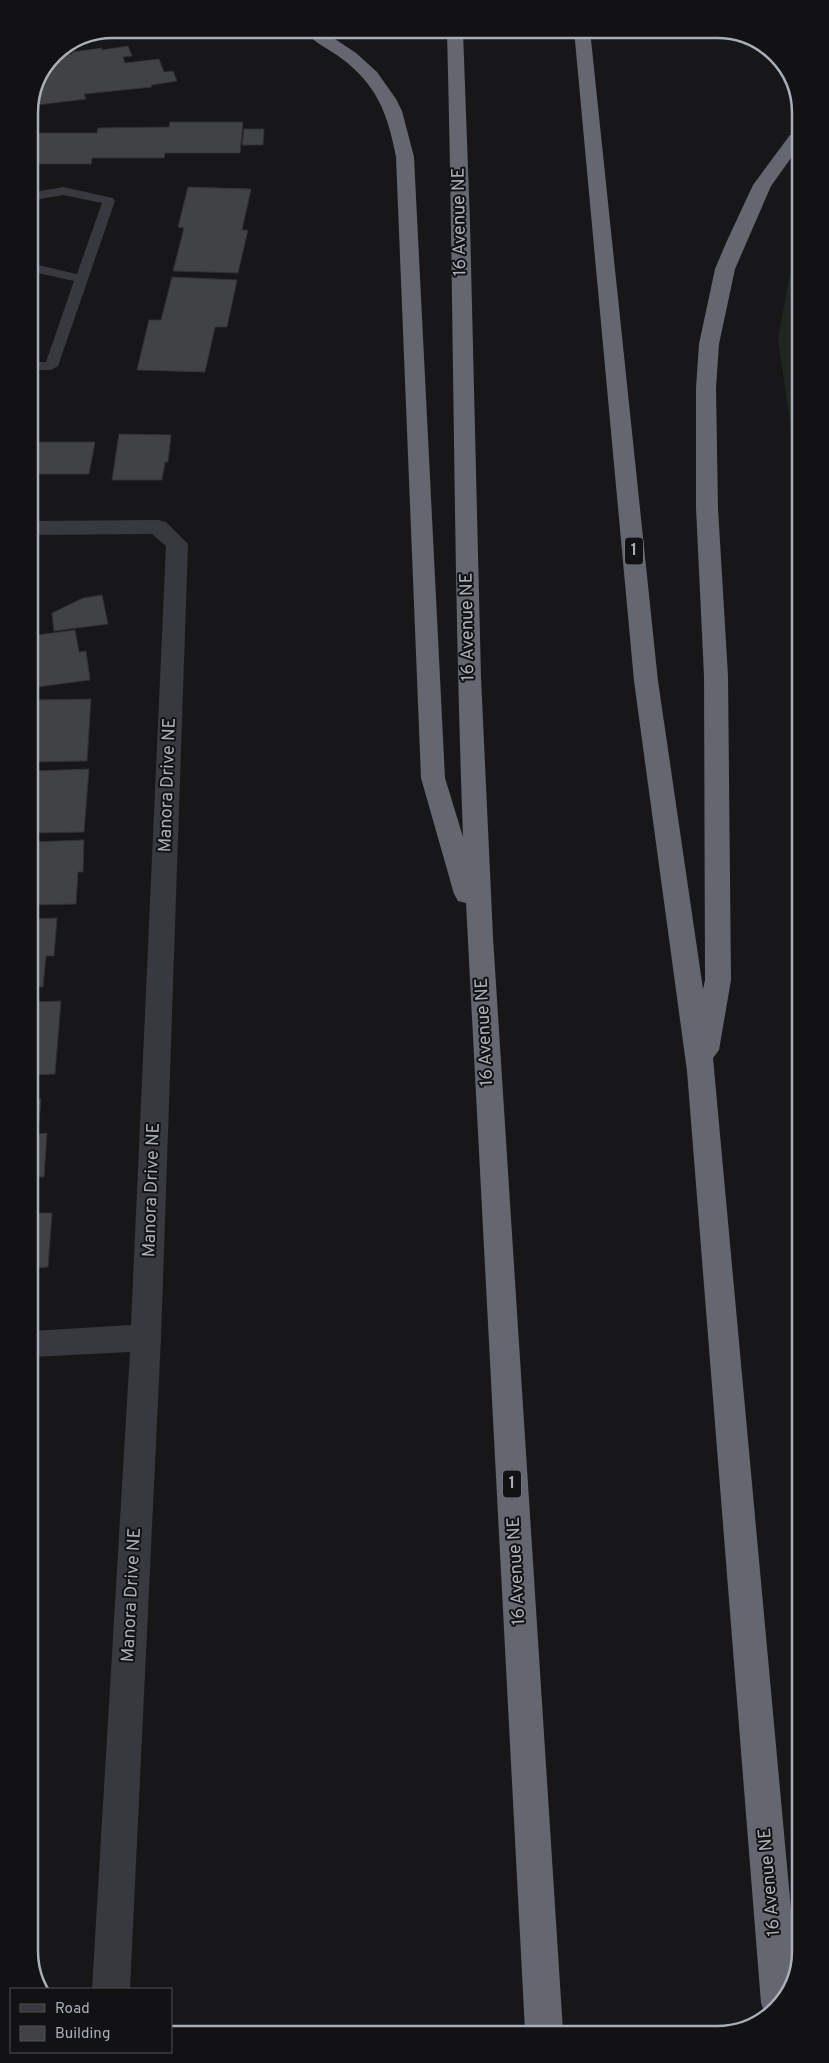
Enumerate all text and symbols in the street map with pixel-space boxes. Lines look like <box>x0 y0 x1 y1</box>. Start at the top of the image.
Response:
street label: 16 Avenue NE <box>448 167 472 277</box>
road number: 1 <box>625 538 643 564</box>
street label: 16 Avenue NE <box>456 572 480 682</box>
street label: Manora Drive NE <box>154 717 182 853</box>
street label: 16 Avenue NE <box>471 977 499 1087</box>
street label: Manora Drive NE <box>138 1122 166 1258</box>
road number: 1 <box>503 1470 521 1498</box>
street label: 16 Avenue NE <box>503 1516 531 1626</box>
street label: Manora Drive NE <box>117 1527 147 1663</box>
street label: 16 Avenue NE <box>754 1827 786 1937</box>
legend <box>10 1988 172 2053</box>
text: Road <box>55 2000 90 2019</box>
text: Building <box>55 2025 110 2044</box>

